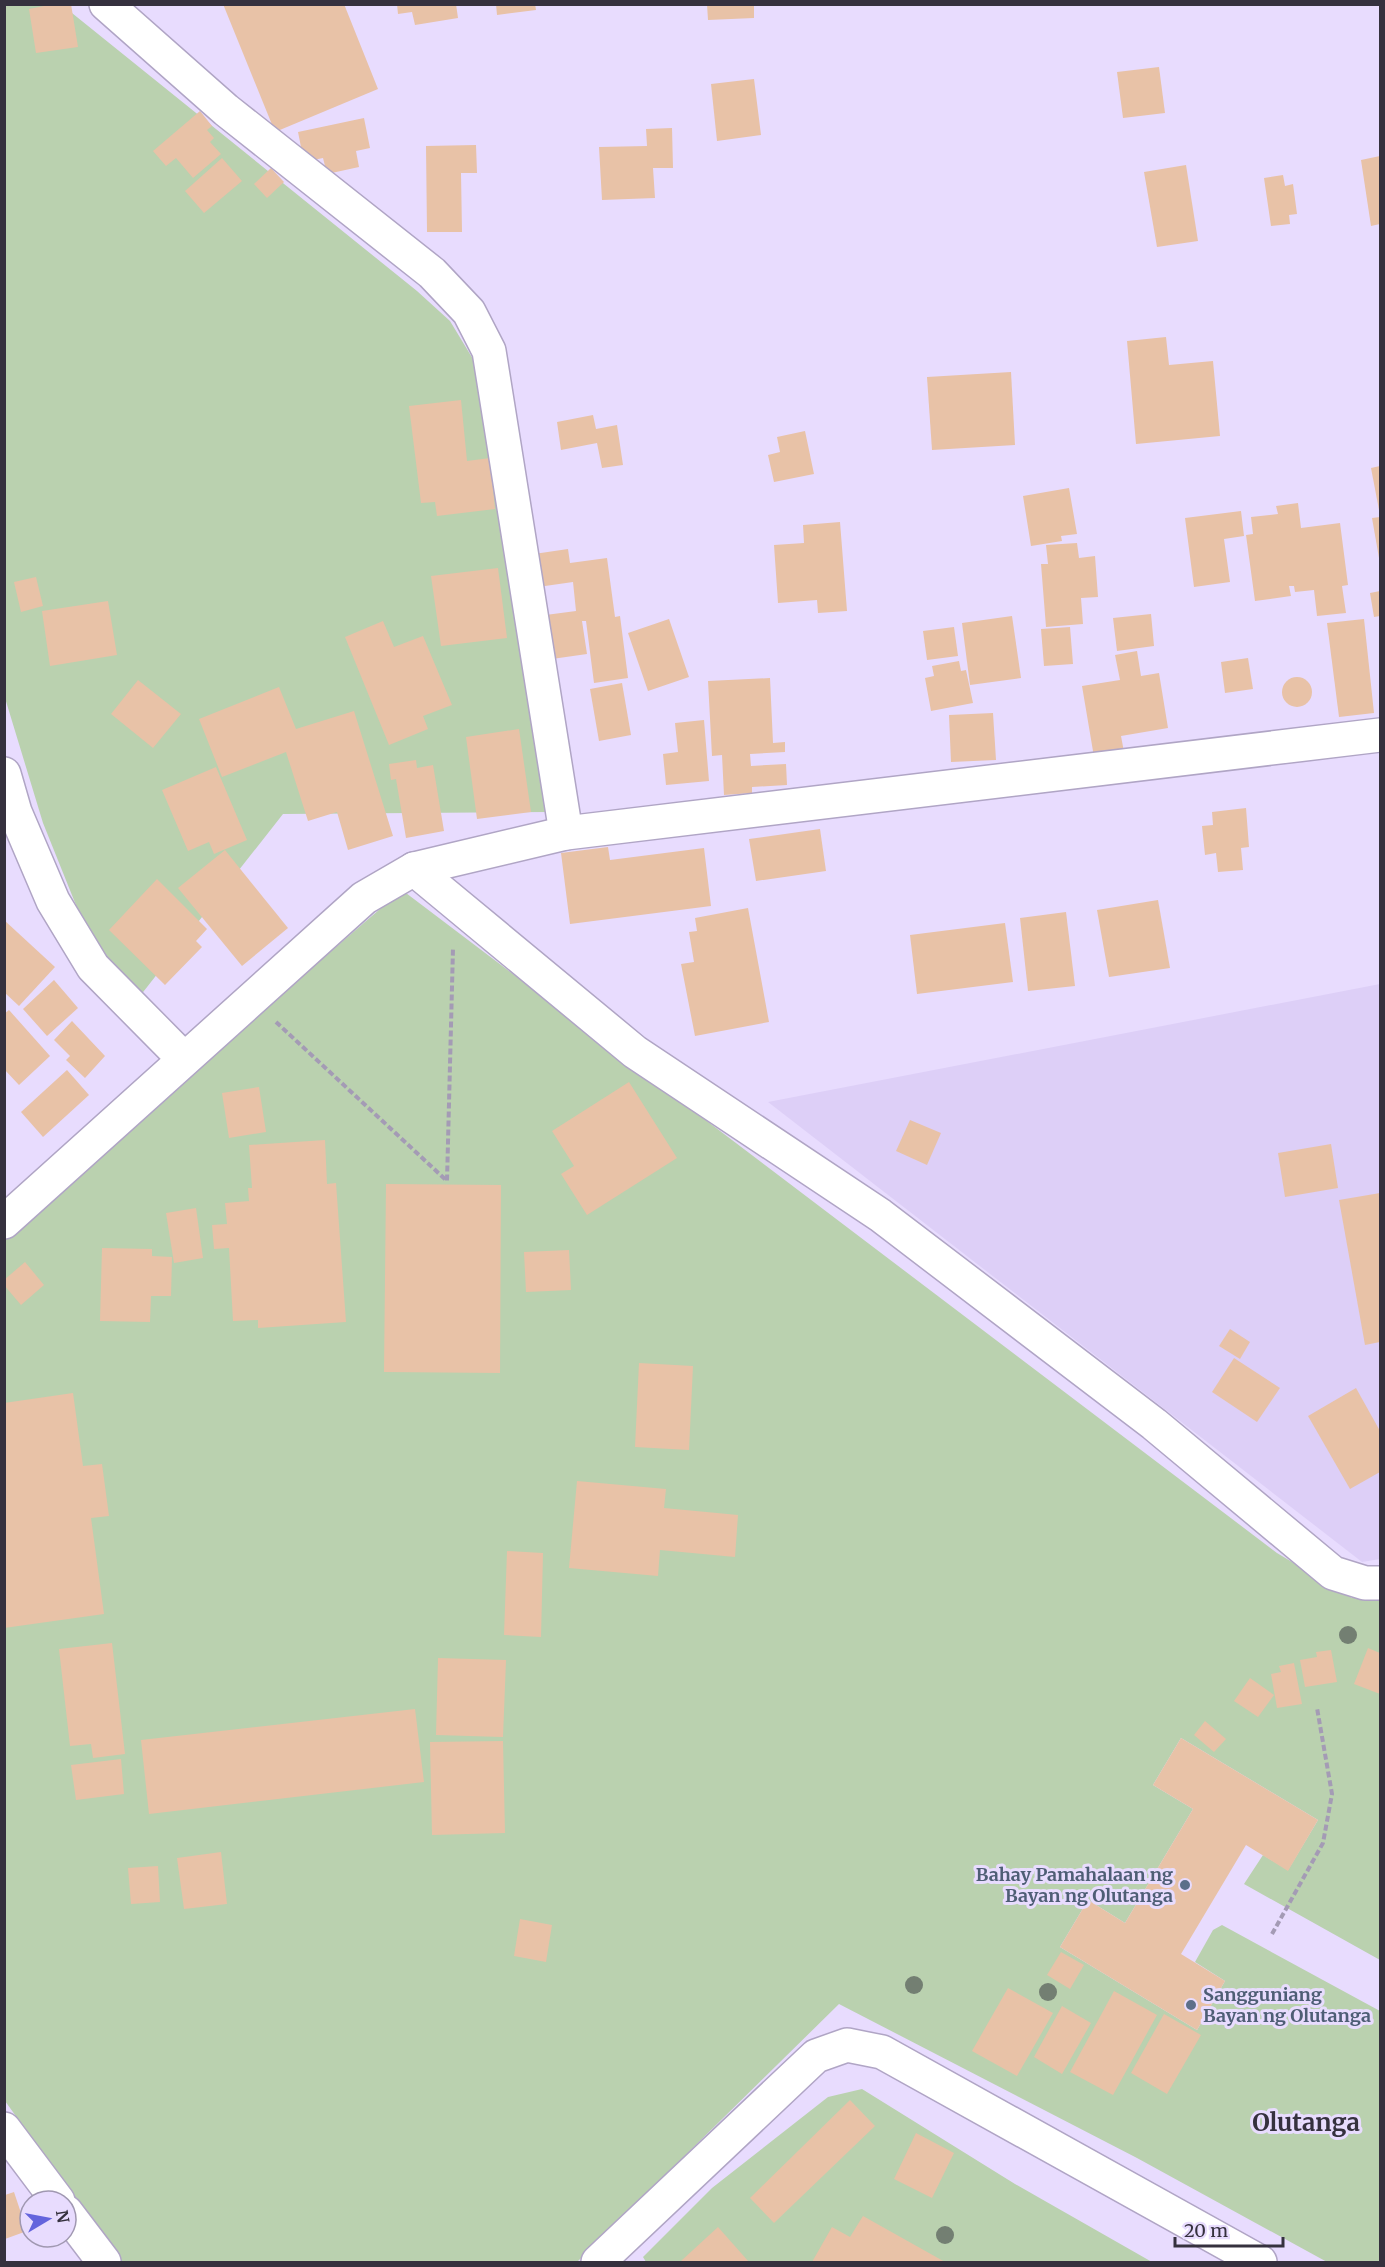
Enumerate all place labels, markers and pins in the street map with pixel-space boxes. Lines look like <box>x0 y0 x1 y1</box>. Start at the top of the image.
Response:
place label: Bahay Pamahalaan ng Bayan ng Olutanga <box>976 1863 1173 1907</box>
marker: Bahay Pamahalaan ng Bayan ng Olutanga <box>1178 1878 1192 1892</box>
place label: Sangguniang Bayan ng Olutanga <box>1203 1983 1371 2027</box>
marker: Sangguniang Bayan ng Olutanga <box>1184 1998 1198 2012</box>

